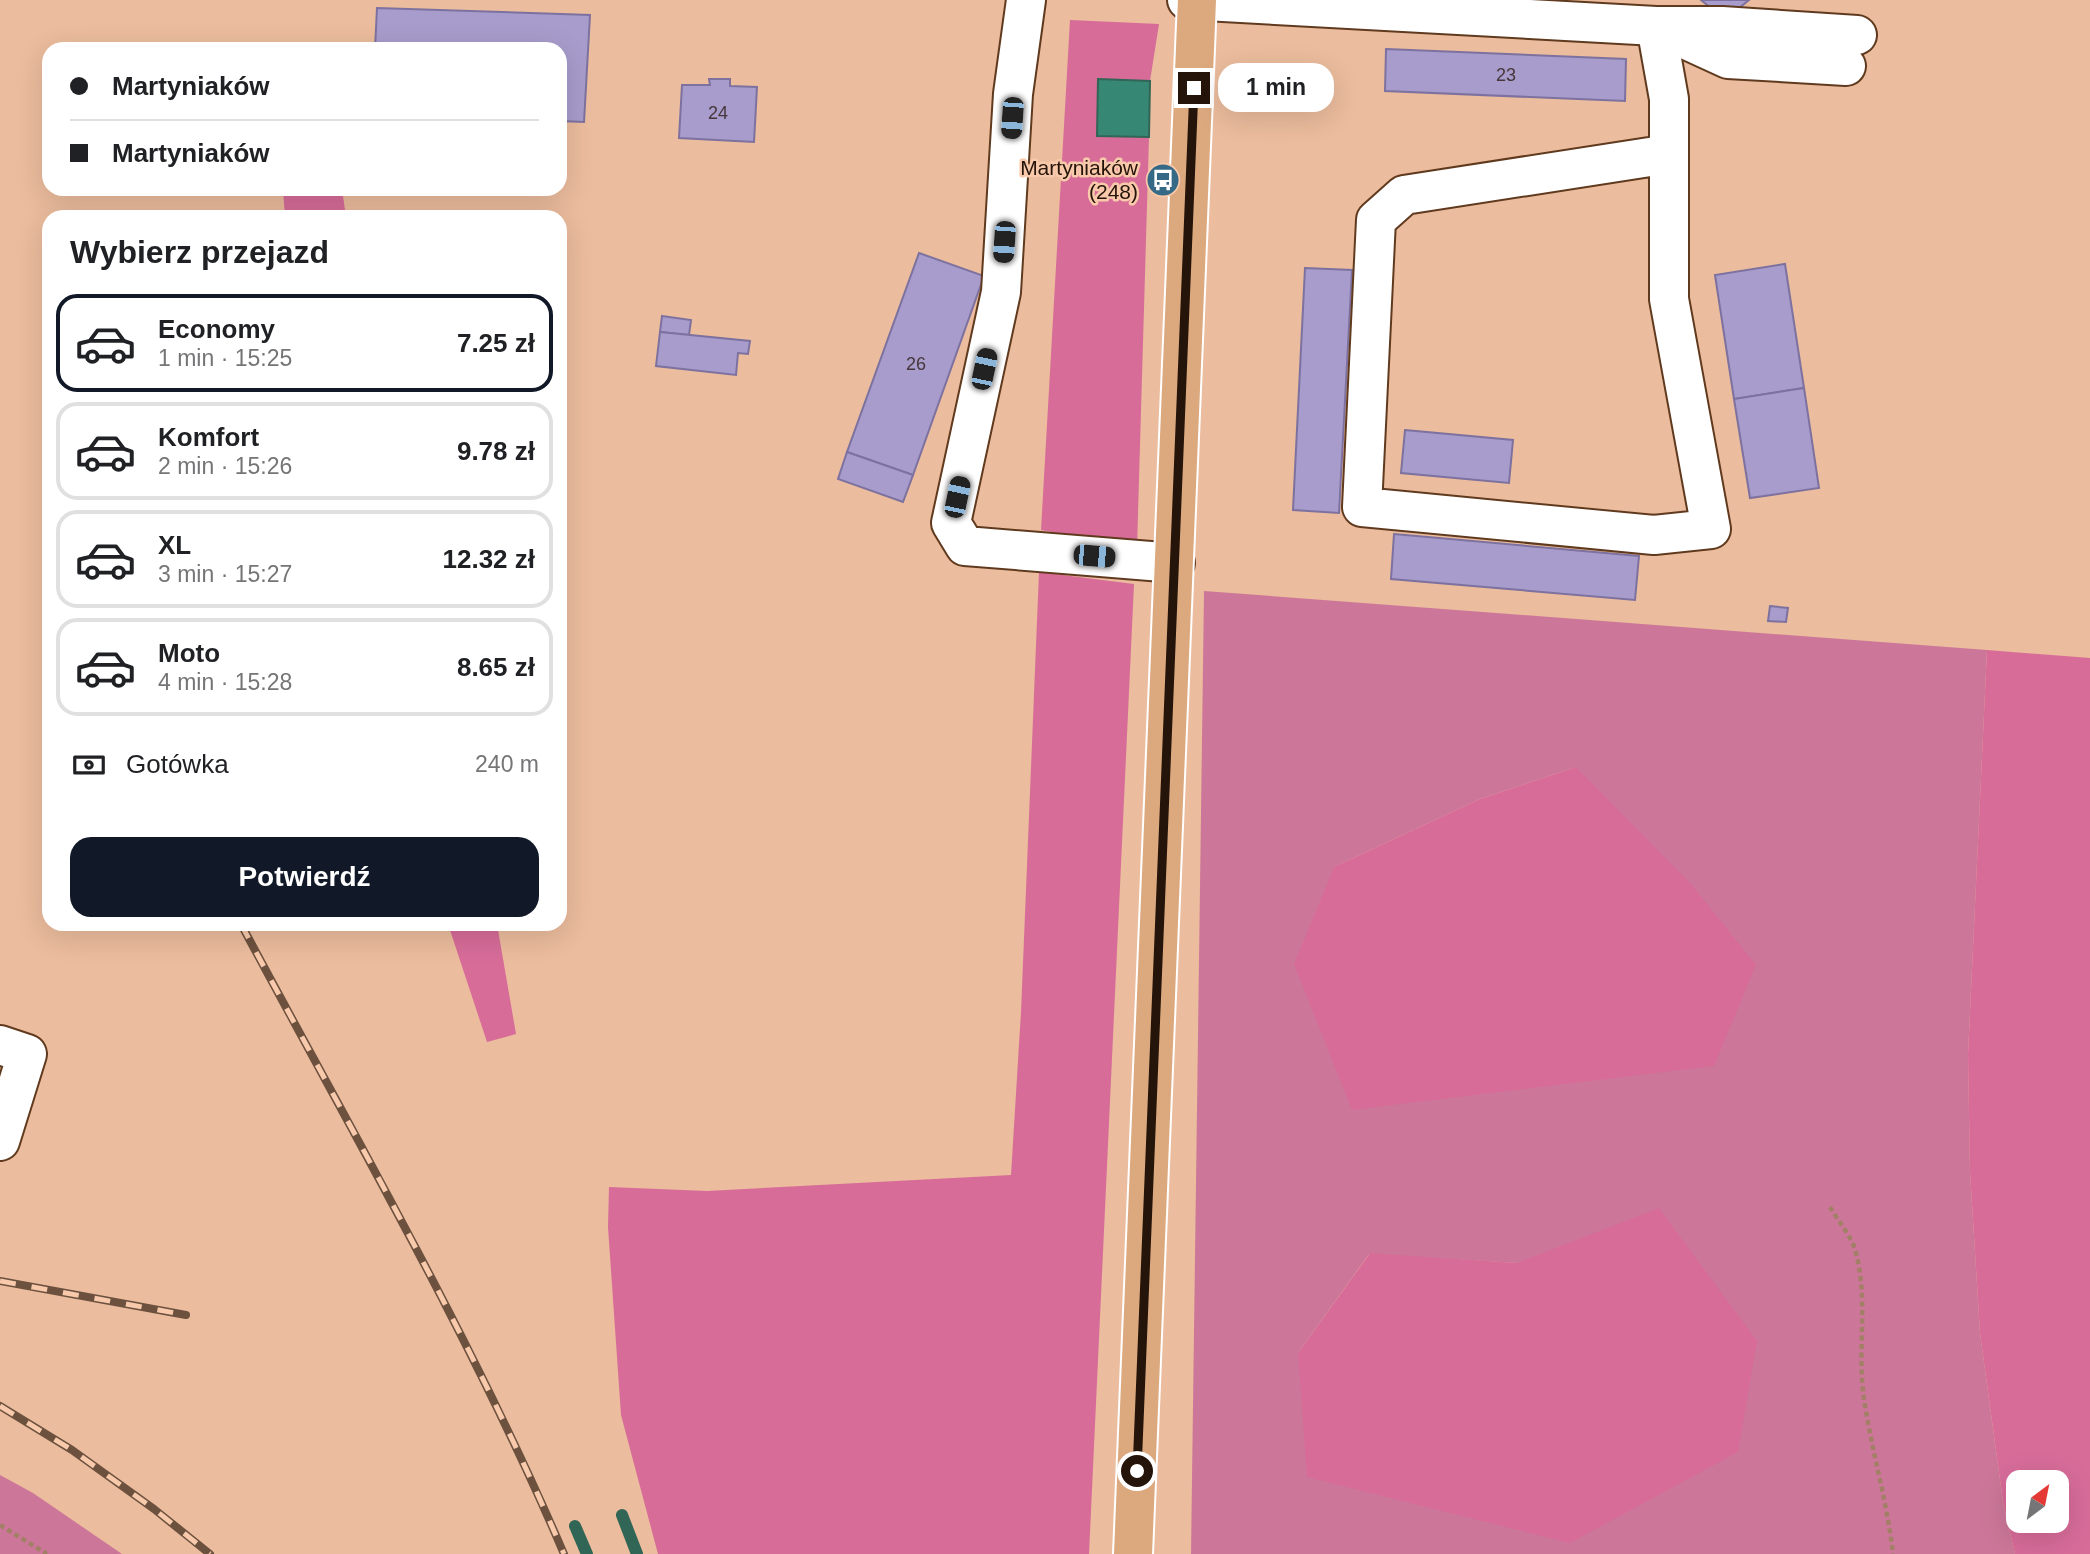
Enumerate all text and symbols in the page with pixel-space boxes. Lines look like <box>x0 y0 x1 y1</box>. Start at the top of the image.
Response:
callout: 1 min <box>1218 64 1334 112</box>
house number: 23 <box>1496 65 1516 85</box>
text: Martyniaków <box>112 71 270 101</box>
route end <box>1178 72 1210 104</box>
text: 1 min <box>1246 74 1306 100</box>
car <box>1001 96 1024 140</box>
house number: 24 <box>708 103 728 123</box>
text: Martyniaków <box>112 138 270 168</box>
place label: Martyniaków (248) <box>1020 156 1139 203</box>
bus stop icon: Martyniaków (248) <box>1144 161 1182 199</box>
car <box>993 220 1016 264</box>
text: Wybierz przejazd <box>70 234 329 270</box>
icon: car <box>74 312 137 375</box>
text: Economy <box>158 314 275 344</box>
text: 7.25 zł <box>457 328 535 358</box>
text: 1 min · 15:25 <box>158 345 292 371</box>
car <box>970 346 999 392</box>
house number: 26 <box>906 354 926 374</box>
icon: car <box>74 420 137 483</box>
text: Komfort <box>158 422 259 452</box>
text: 9.78 zł <box>457 436 535 466</box>
text: 2 min · 15:26 <box>158 453 292 479</box>
car <box>943 474 972 520</box>
icon: car <box>74 528 137 591</box>
text: XL <box>158 530 191 560</box>
text: 12.32 zł <box>442 544 535 574</box>
car <box>1073 544 1116 568</box>
text: 3 min · 15:27 <box>158 561 292 587</box>
icon: car <box>74 636 137 699</box>
text: Moto <box>158 638 220 668</box>
text: 8.65 zł <box>457 652 535 682</box>
text: 4 min · 15:28 <box>158 669 292 695</box>
icon: cash <box>70 746 108 784</box>
text: Gotówka <box>126 749 229 779</box>
text: 240 m <box>475 751 539 777</box>
button: Potwierdź <box>70 837 539 917</box>
route start <box>1121 1455 1153 1487</box>
north arrow <box>2006 1470 2068 1533</box>
map controls <box>2006 1470 2069 1533</box>

